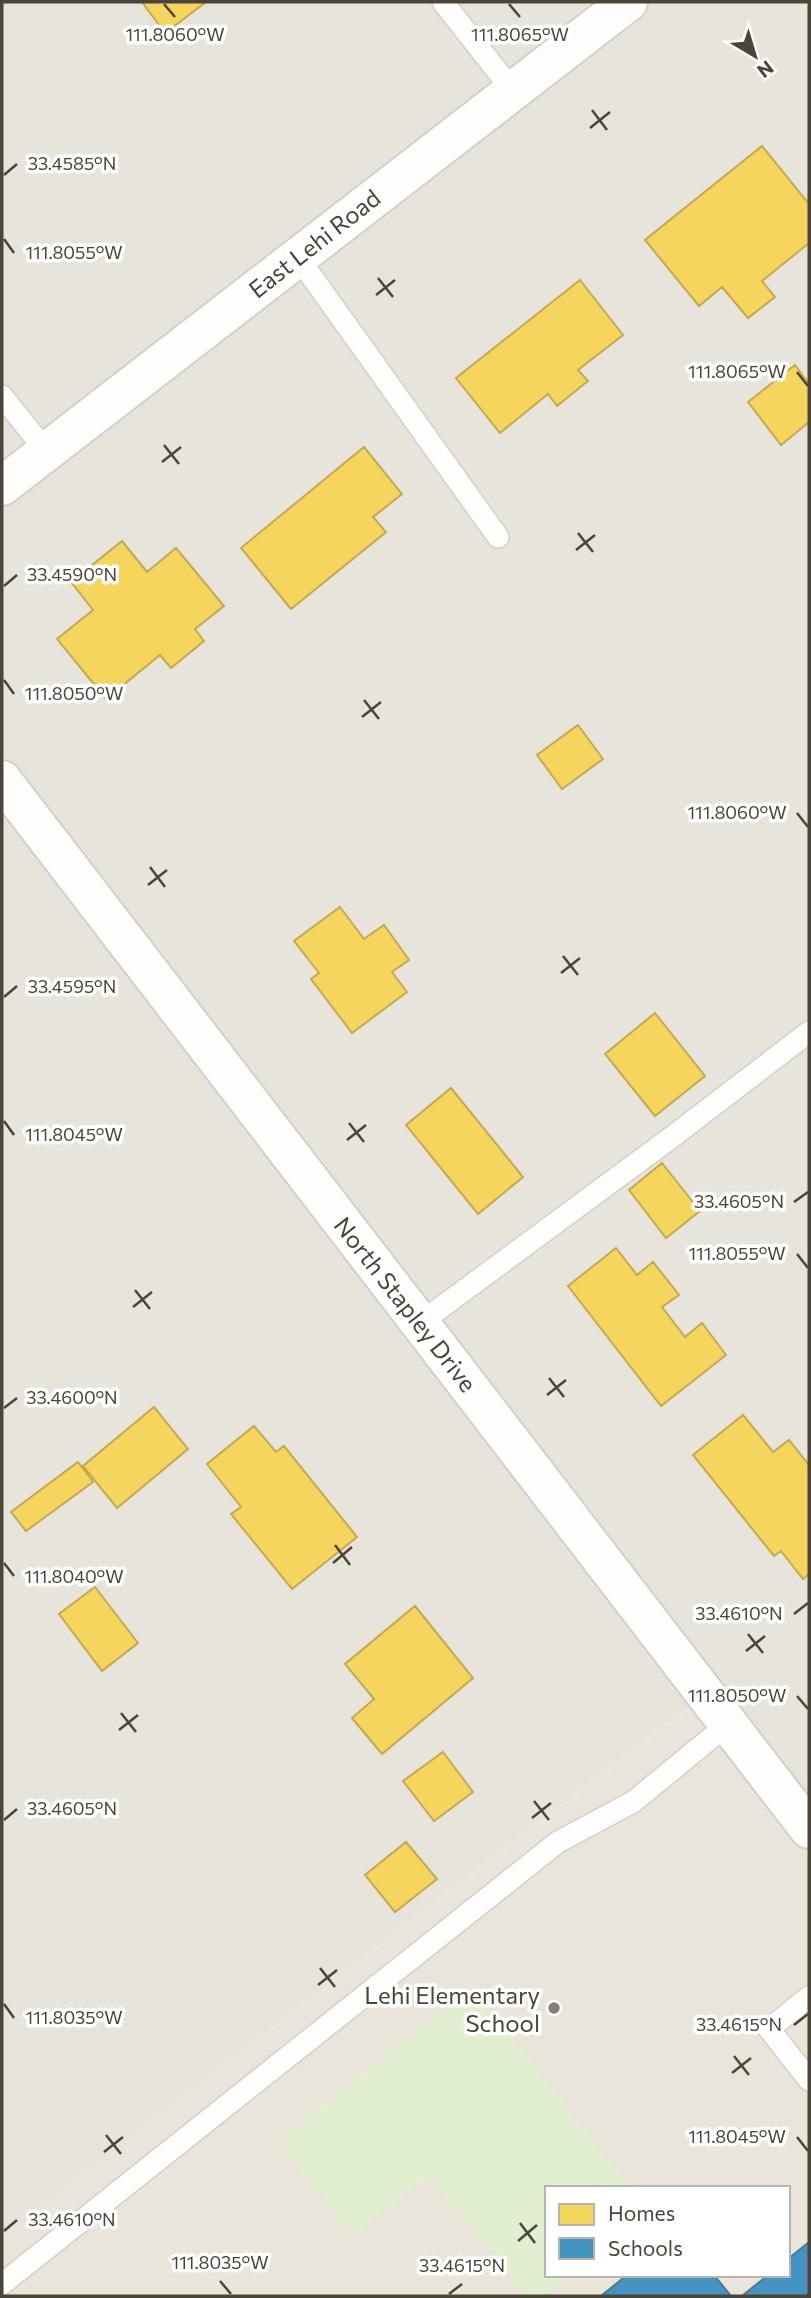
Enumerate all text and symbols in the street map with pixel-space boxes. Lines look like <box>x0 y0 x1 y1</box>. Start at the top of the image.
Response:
north arrow <box>720 21 790 91</box>
text: 111.8060°W <box>125 23 225 45</box>
text: 111.8065°W <box>471 23 569 45</box>
text: N <box>753 56 778 83</box>
text: 33.4585°N <box>28 152 116 174</box>
street label: East Lehi Road <box>242 183 386 303</box>
text: 111.8055°W <box>25 241 123 263</box>
text: 111.8065°W <box>688 360 786 382</box>
text: 33.4590°N <box>27 563 117 585</box>
text: 111.8050°W <box>25 682 123 704</box>
text: 111.8060°W <box>687 801 787 823</box>
text: 33.4595°N <box>28 975 116 997</box>
text: 111.8045°W <box>25 1123 123 1145</box>
text: 33.4605°N <box>694 1190 784 1212</box>
street label: North Stapley Drive <box>329 1211 483 1397</box>
text: 111.8055°W <box>688 1242 786 1264</box>
text: 33.4600°N <box>26 1386 118 1408</box>
text: 111.8040°W <box>24 1565 124 1587</box>
text: 33.4610°N <box>695 1602 783 1624</box>
text: 111.8050°W <box>688 1684 786 1706</box>
text: 33.4605°N <box>27 1797 117 1819</box>
place label: Lehi Elementary School <box>364 1980 540 2037</box>
marker: Lehi Elementary School <box>546 2000 562 2016</box>
text: 111.8035°W <box>25 2006 123 2028</box>
text: 33.4615°N <box>696 2013 782 2035</box>
text: 111.8045°W <box>688 2125 786 2147</box>
legend <box>545 2186 790 2277</box>
text: Homes <box>608 2200 675 2225</box>
text: 33.4610°N <box>28 2208 116 2230</box>
text: Schools <box>608 2235 683 2260</box>
text: 111.8035°W <box>171 2251 269 2273</box>
text: 33.4615°N <box>419 2254 505 2276</box>

